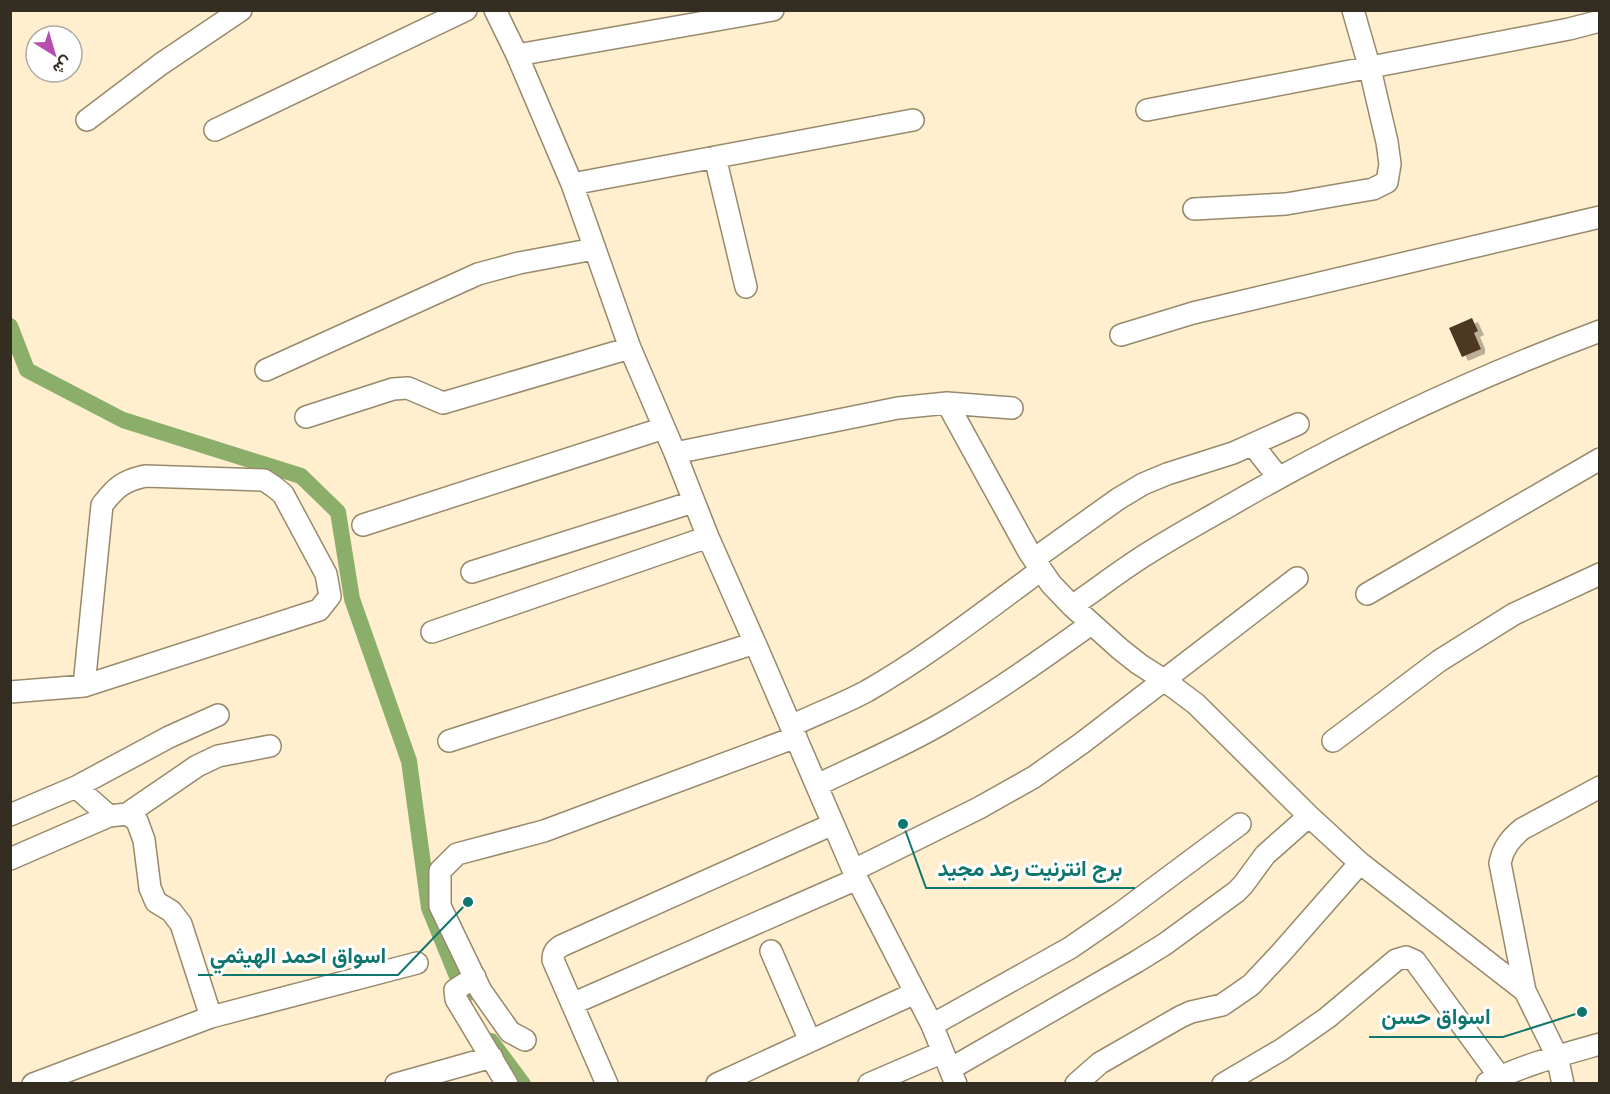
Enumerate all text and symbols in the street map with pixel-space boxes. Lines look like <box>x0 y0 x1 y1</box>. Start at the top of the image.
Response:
north arrow <box>24 24 84 84</box>
text: ش <box>49 52 77 80</box>
callout: برج انترنيت رعد مجيد <box>926 848 1135 888</box>
text: برج انترنيت رعد مجيد <box>937 853 1123 883</box>
callout: اسواق احمد الهيثمي <box>198 935 398 975</box>
text: اسواق احمد الهيثمي <box>210 940 386 974</box>
callout: اسواق حسن <box>1369 997 1503 1037</box>
text: اسواق حسن <box>1381 1001 1491 1030</box>

